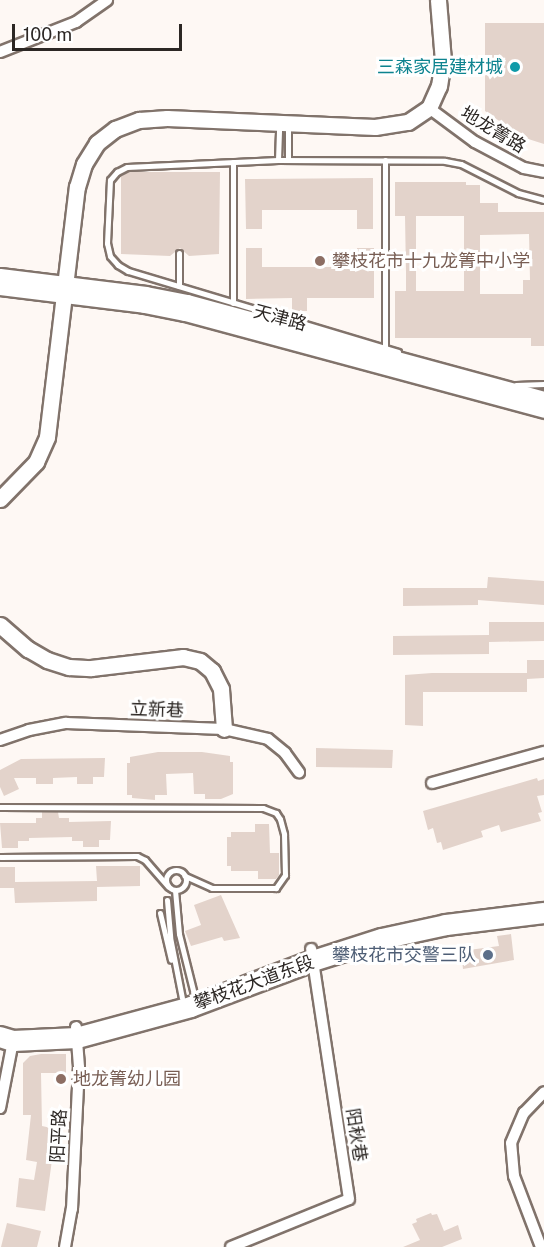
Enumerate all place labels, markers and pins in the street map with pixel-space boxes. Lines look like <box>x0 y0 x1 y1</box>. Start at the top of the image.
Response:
place label: 三森家居建材城 <box>377 56 503 78</box>
marker: 三森家居建材城 <box>508 60 522 74</box>
place label: 攀枝花市十九龙箐中小学 <box>332 250 530 272</box>
marker: 攀枝花市十九龙箐中小学 <box>313 254 327 268</box>
place label: 攀枝花市交警三队 <box>332 944 476 966</box>
marker: 攀枝花市交警三队 <box>481 948 495 962</box>
place label: 地龙箐幼儿园 <box>73 1068 181 1090</box>
marker: 地龙箐幼儿园 <box>54 1072 68 1086</box>

